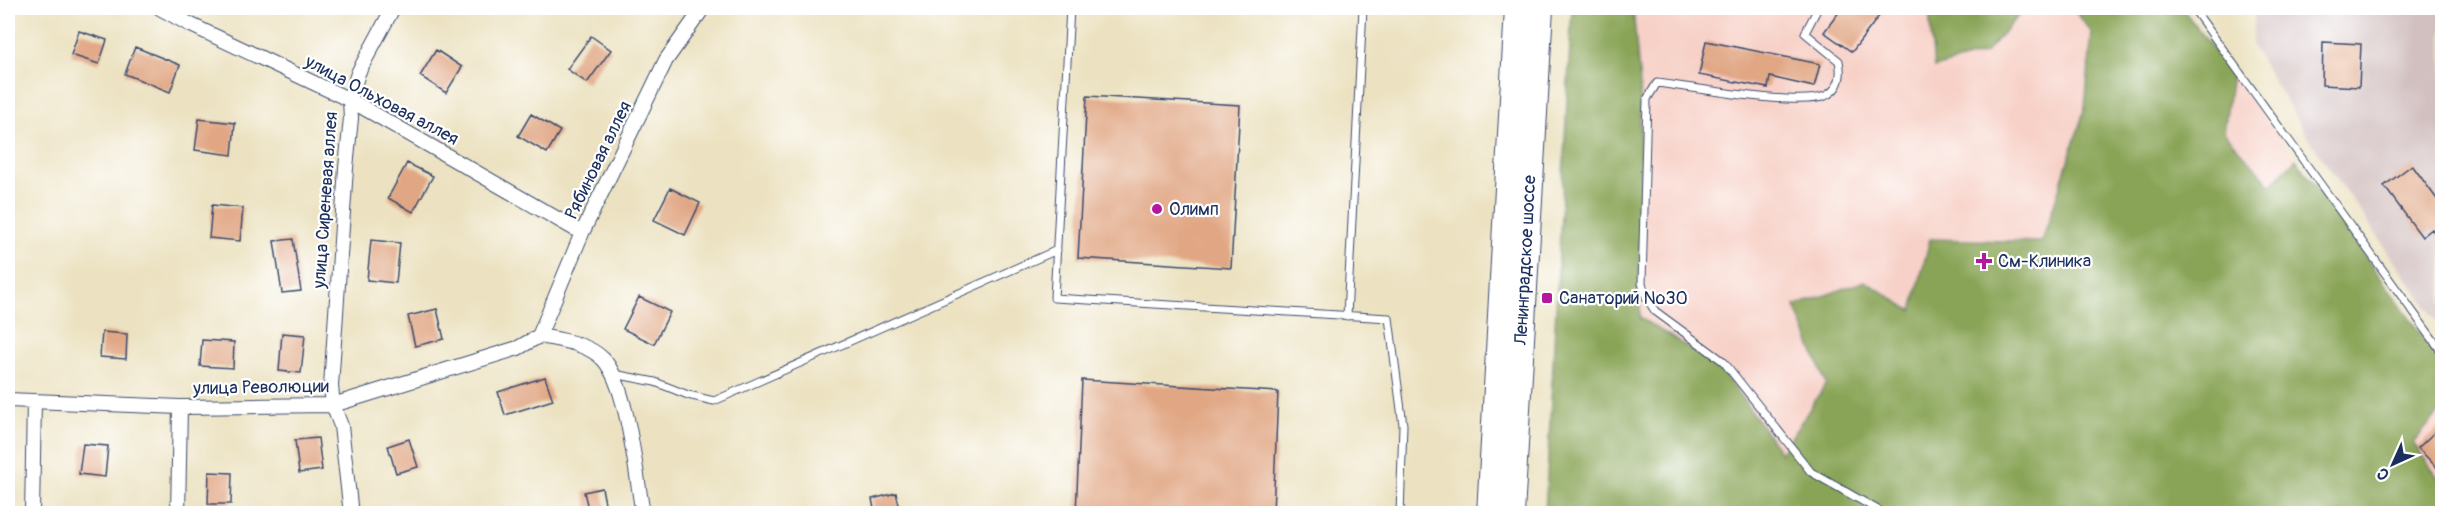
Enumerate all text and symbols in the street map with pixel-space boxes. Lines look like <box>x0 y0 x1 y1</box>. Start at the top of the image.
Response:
street label: улица Ольховая аллея <box>300 50 463 151</box>
street label: Рябиновая аллея <box>560 97 637 223</box>
street label: улица Сиреневая аллея <box>308 111 343 290</box>
street label: Ленинградское шоссе <box>1510 174 1541 346</box>
place label: Олимп <box>1169 198 1219 221</box>
marker: Олимп <box>1150 202 1164 216</box>
place label: См-Клиника <box>1998 250 2091 273</box>
marker: См-Клиника <box>1975 252 1993 270</box>
place label: Санаторий №30 <box>1559 287 1688 310</box>
marker: Санаторий №30 <box>1540 291 1554 305</box>
street label: улица Революции <box>192 375 329 400</box>
north arrow <box>2363 434 2423 494</box>
text: С <box>2372 463 2394 484</box>

